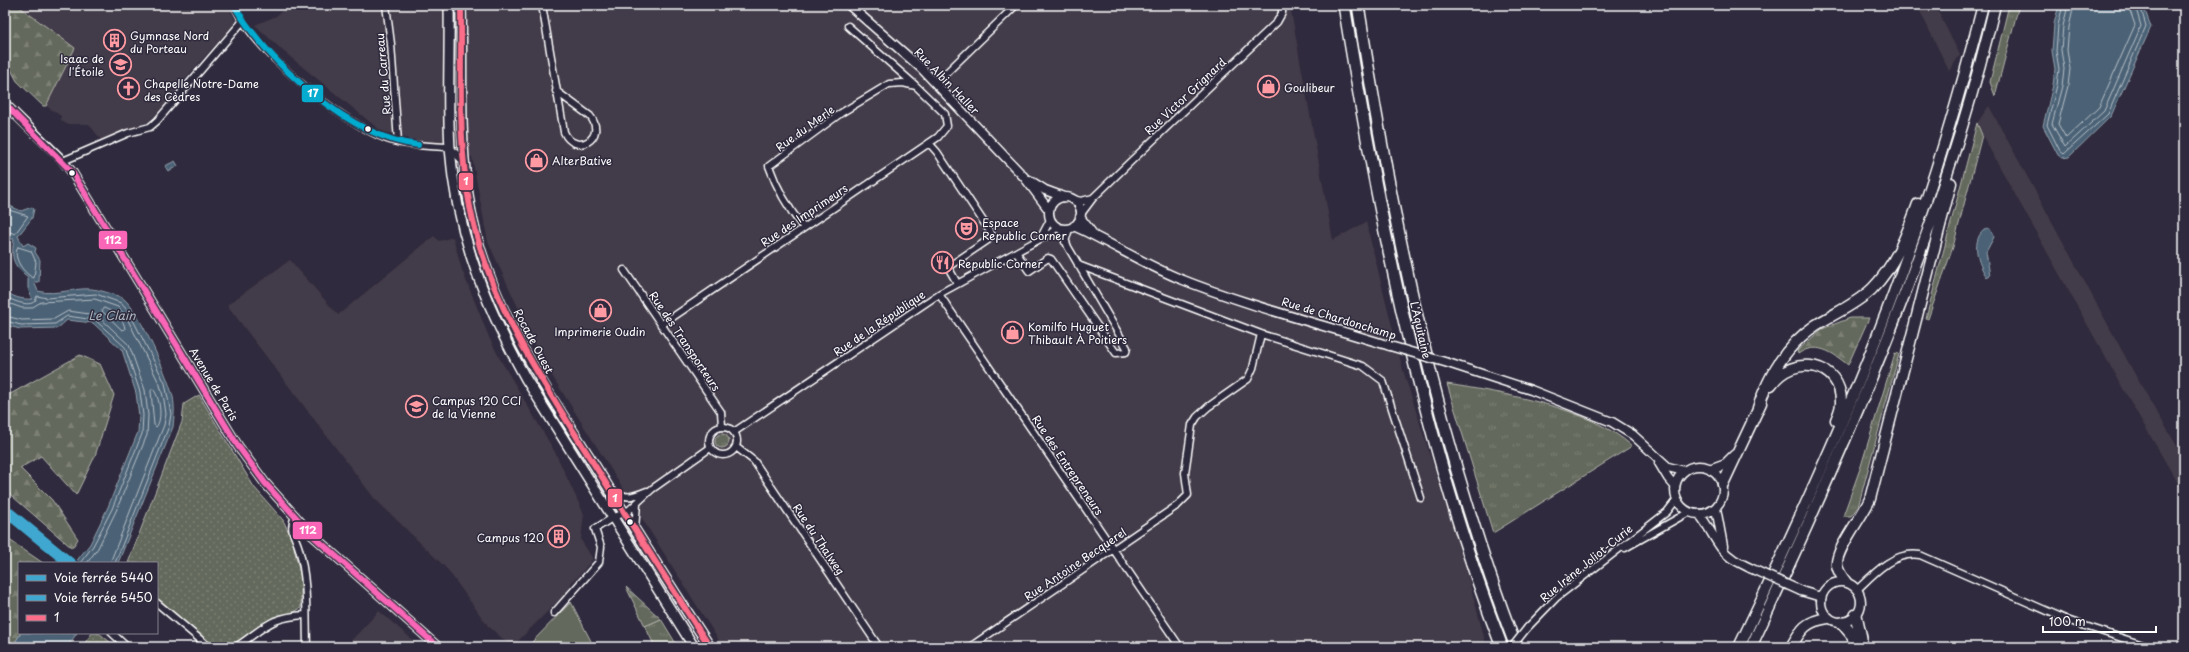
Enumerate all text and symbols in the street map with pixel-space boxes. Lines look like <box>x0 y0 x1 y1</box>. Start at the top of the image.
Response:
place label: Gymnase Nord du Porteau <box>130 27 209 57</box>
building icon: Gymnase Nord du Porteau <box>102 28 128 54</box>
street label: Rue du Carreau <box>371 33 395 115</box>
street label: Rue Albin Haller <box>911 44 984 119</box>
place label: Isaac de l'Étoile <box>60 50 104 80</box>
school or university icon: Isaac de l'Étoile <box>107 51 133 77</box>
street label: Rue Victor Grignard <box>1140 53 1230 138</box>
shop icon: Goulibeur <box>1256 74 1282 100</box>
place label: Chapelle Notre-Dame des Cèdres <box>144 75 259 105</box>
church icon: Chapelle Notre-Dame des Cèdres <box>116 76 142 102</box>
place label: Goulibeur <box>1284 79 1336 96</box>
line badge: 17 <box>301 84 324 103</box>
text: 17 <box>307 84 319 101</box>
street label: Rue du Merle <box>772 101 838 155</box>
unlabelled marker <box>363 124 373 134</box>
shop icon: AlterBative <box>524 147 550 173</box>
place label: AlterBative <box>552 152 612 169</box>
unlabelled marker <box>67 168 77 178</box>
line badge: 1 <box>458 172 474 191</box>
text: 1 <box>463 172 469 189</box>
street label: Rue des Imprimeurs <box>757 179 851 251</box>
place label: Espace Republic Corner <box>982 214 1068 244</box>
theatre icon: Espace Republic Corner <box>953 215 979 241</box>
line badge: 112 <box>98 230 128 250</box>
text: 112 <box>104 231 122 248</box>
restaurant icon: Republic Corner <box>929 250 955 276</box>
place label: Republic Corner <box>958 255 1044 272</box>
street label: Rue de la République <box>830 286 928 360</box>
street label: Rue des Transporteurs <box>645 288 725 394</box>
street label: Rue de Chardonchamp <box>1280 292 1399 344</box>
shop icon: Imprimerie Oudin <box>587 298 613 324</box>
street label: L'Aquitaine <box>1406 300 1436 360</box>
street label: Rocade Ouest <box>510 305 559 377</box>
water label: Le Clain <box>89 306 136 324</box>
place label: Komilfo Huguet Thibault À Poitiers <box>1028 318 1127 348</box>
shop icon: Komilfo Huguet Thibault À Poitiers <box>1000 319 1026 345</box>
place label: Imprimerie Oudin <box>555 323 645 340</box>
street label: Avenue de Paris <box>185 344 243 424</box>
place label: Campus 120 CCI de la Vienne <box>432 392 521 422</box>
school or university icon: Campus 120 CCI de la Vienne <box>403 393 429 419</box>
street label: Rue des Entrepreneurs <box>1028 412 1108 518</box>
line badge: 1 <box>607 488 623 508</box>
text: 1 <box>612 489 618 506</box>
street label: Rue du Thalweg <box>789 500 849 578</box>
unlabelled marker <box>625 517 635 527</box>
street label: Rue Irène Joliot-Curie <box>1536 520 1636 606</box>
line badge: 112 <box>292 521 323 540</box>
text: 112 <box>299 521 317 538</box>
street label: Rue Antoine Becquerel <box>1020 523 1130 605</box>
building icon: Campus 120 <box>546 524 572 550</box>
place label: Campus 120 <box>477 529 544 546</box>
legend <box>18 562 158 634</box>
text: Voie ferrée 5440 <box>54 568 153 586</box>
text: Voie ferrée 5450 <box>54 588 153 606</box>
text: 1 <box>54 608 59 626</box>
scale bar <box>2043 608 2156 634</box>
text: 100 m <box>2049 612 2086 630</box>

